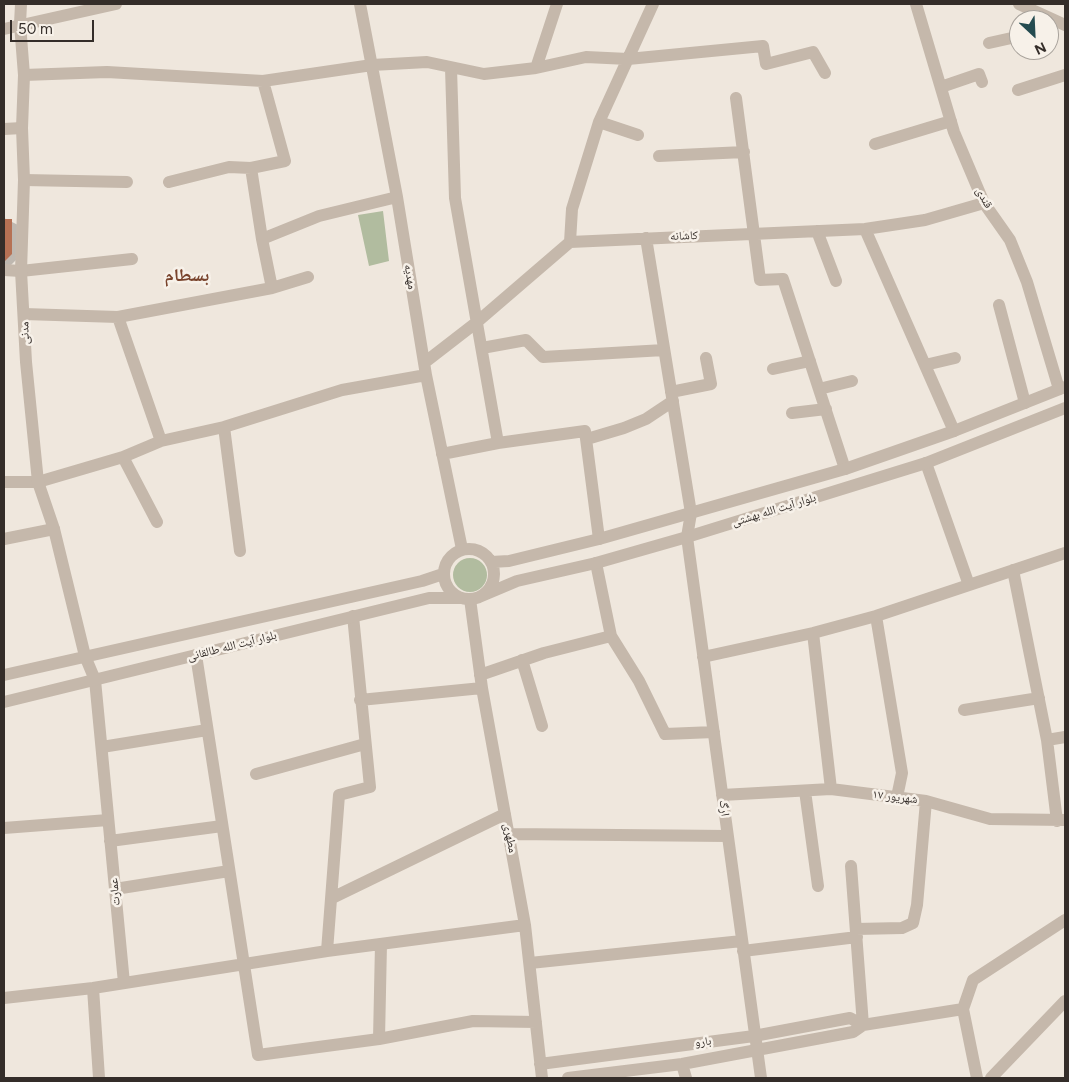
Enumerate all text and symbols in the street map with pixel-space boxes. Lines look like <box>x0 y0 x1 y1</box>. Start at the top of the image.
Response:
scale bar <box>12 10 96 42</box>
north arrow <box>1009 10 1059 60</box>
text: 50 m <box>18 20 53 38</box>
text: N <box>1032 38 1049 58</box>
street label: قندی <box>973 185 995 211</box>
street label: کاشانه <box>670 228 698 244</box>
street label: مهدیه <box>401 263 419 291</box>
district label: بسطام <box>165 265 209 287</box>
street label: مدنی <box>18 322 32 344</box>
street label: بلوار آیت الله بهشتی <box>730 490 818 530</box>
street label: بلوار آیت الله طالقانی <box>186 628 278 664</box>
street label: ۱۷ شهریور <box>872 787 918 807</box>
street label: ارگ <box>716 799 732 817</box>
street label: مطهری <box>500 822 520 854</box>
street label: عمارت <box>107 877 123 907</box>
street label: بارو <box>694 1034 712 1050</box>

